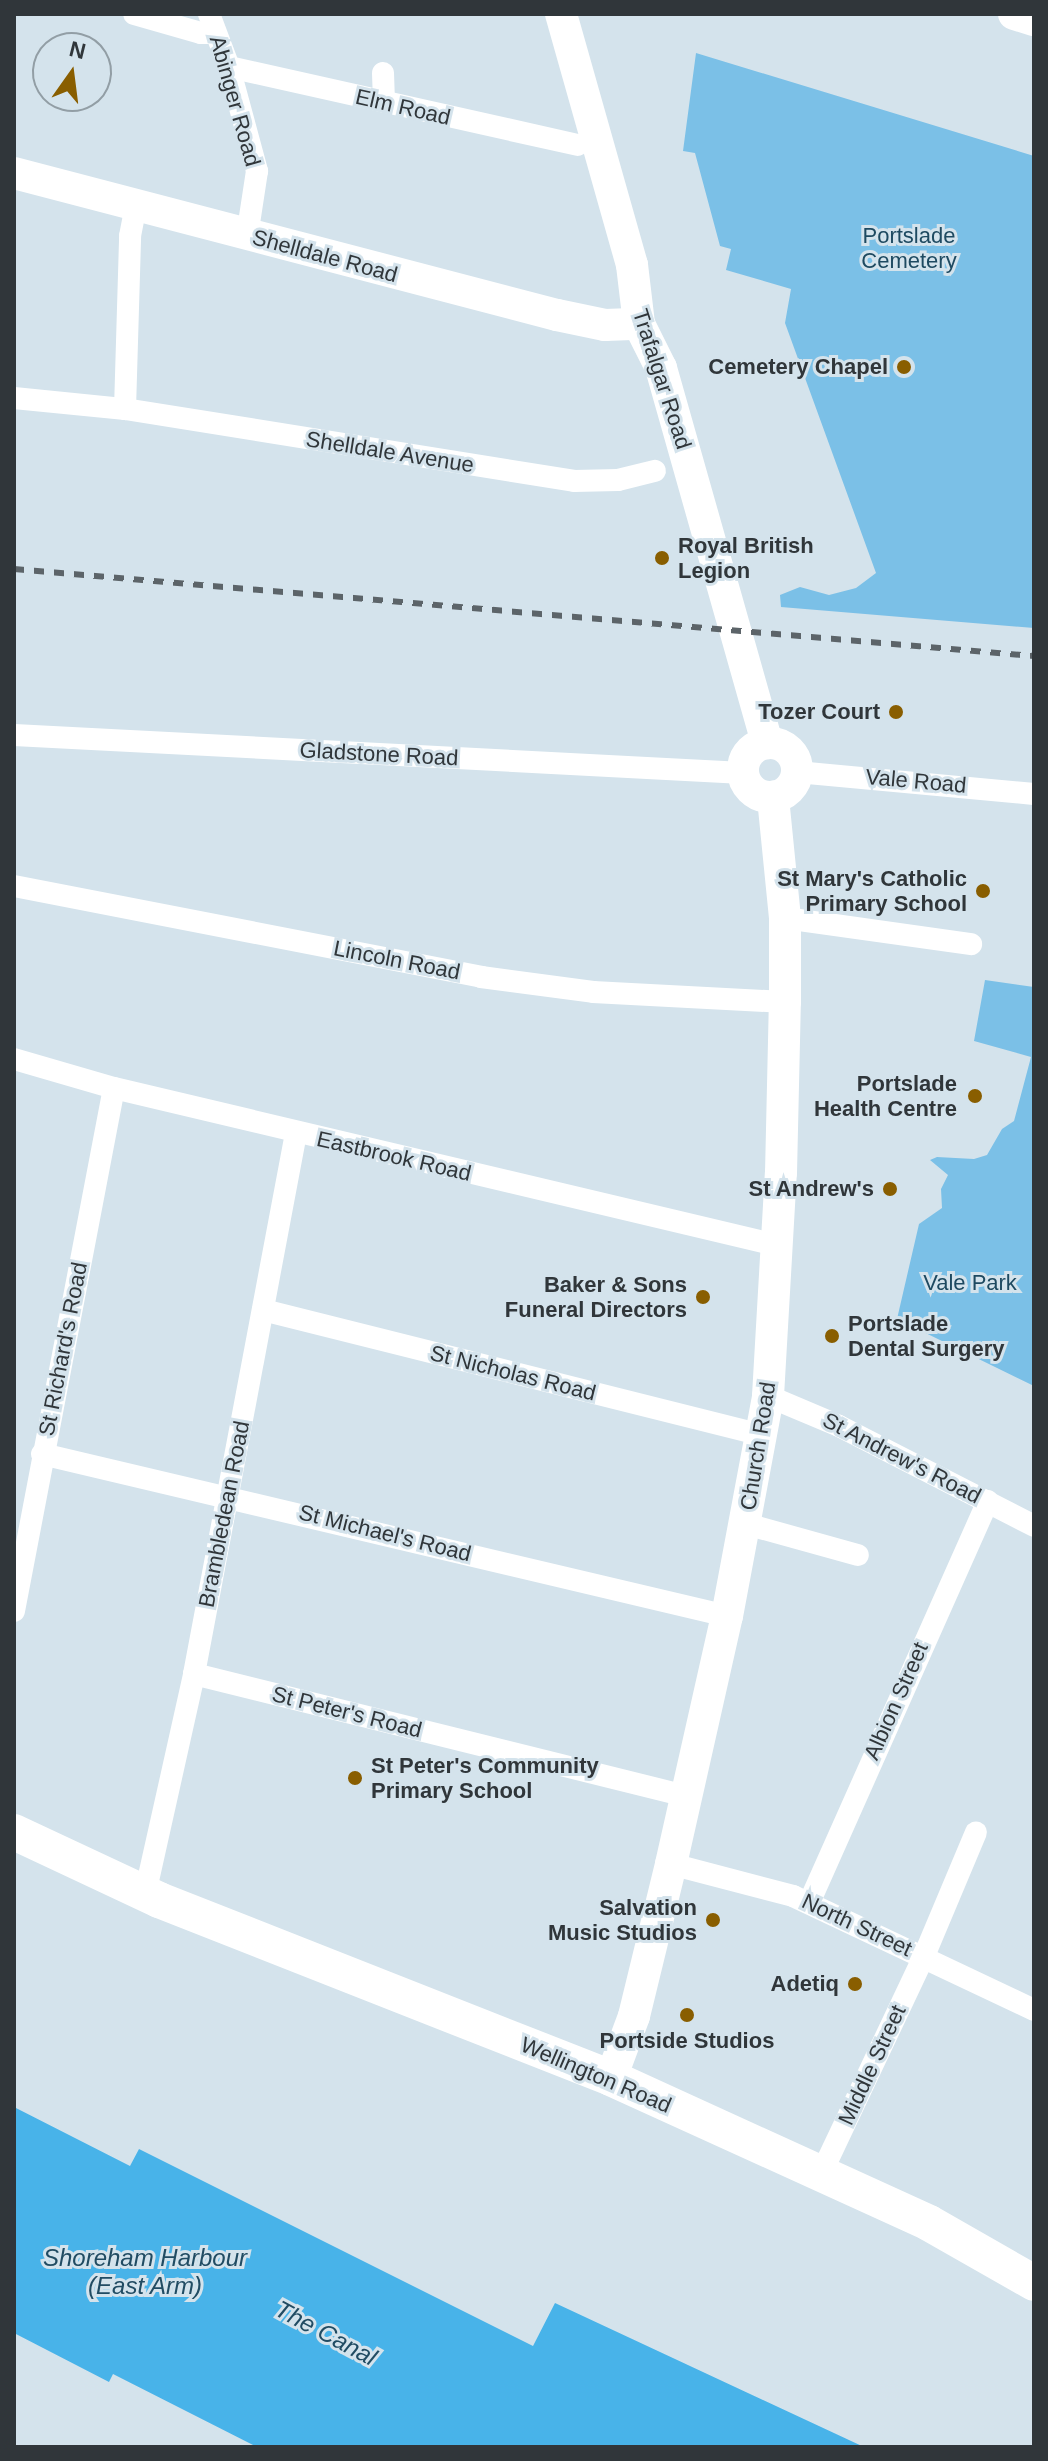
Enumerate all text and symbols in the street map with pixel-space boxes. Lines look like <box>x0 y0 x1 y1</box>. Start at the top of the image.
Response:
north arrow <box>32 32 112 112</box>
street label: Abinger Road <box>204 33 266 169</box>
text: N <box>67 36 88 64</box>
street label: Elm Road <box>353 83 453 131</box>
park label: Portslade Cemetery <box>861 222 957 274</box>
street label: Shelldale Road <box>250 224 400 288</box>
street label: Trafalgar Road <box>627 306 697 452</box>
place label: Cemetery Chapel <box>708 354 888 380</box>
marker: Cemetery Chapel <box>895 358 913 376</box>
street label: Shelldale Avenue <box>304 426 476 478</box>
place label: Royal British Legion <box>678 532 814 584</box>
marker: Royal British Legion <box>653 549 671 567</box>
place label: Tozer Court <box>758 699 880 725</box>
marker: Tozer Court <box>887 703 905 721</box>
street label: Gladstone Road <box>299 737 459 771</box>
street label: Vale Road <box>864 763 968 799</box>
place label: St Mary's Catholic Primary School <box>777 865 967 916</box>
marker: St Mary's Catholic Primary School <box>974 882 992 900</box>
street label: Lincoln Road <box>331 935 463 985</box>
place label: Portslade Health Centre <box>814 1070 957 1122</box>
marker: Portslade Health Centre <box>964 1085 986 1107</box>
street label: Eastbrook Road <box>314 1125 474 1187</box>
place label: St Andrew's <box>748 1176 874 1202</box>
marker: St Andrew's <box>881 1180 899 1198</box>
street label: St Richard's Road <box>33 1260 93 1438</box>
park label: Vale Park <box>923 1270 1017 1296</box>
place label: Baker & Sons Funeral Directors <box>505 1271 687 1322</box>
marker: Baker & Sons Funeral Directors <box>694 1288 712 1306</box>
place label: Portslade Dental Surgery <box>848 1310 1004 1362</box>
marker: Portslade Dental Surgery <box>823 1327 841 1345</box>
street label: St Nicholas Road <box>427 1340 599 1406</box>
street label: Church Road <box>735 1380 781 1512</box>
street label: St Andrew's Road <box>818 1406 986 1510</box>
street label: Brambledean Road <box>193 1418 255 1610</box>
street label: St Michael's Road <box>296 1499 474 1567</box>
street label: Albion Street <box>858 1638 934 1764</box>
street label: St Peter's Road <box>269 1681 425 1743</box>
place label: St Peter's Community Primary School <box>371 1752 599 1804</box>
marker: St Peter's Community Primary School <box>346 1769 364 1787</box>
street label: North Street <box>798 1888 916 1962</box>
place label: Salvation Music Studios <box>548 1894 697 1946</box>
marker: Salvation Music Studios <box>704 1911 722 1929</box>
place label: Adetiq <box>771 1971 839 1997</box>
marker: Adetiq <box>846 1975 864 1993</box>
street label: Middle Street <box>833 2001 911 2129</box>
marker: Portside Studios <box>678 2006 696 2024</box>
place label: Portside Studios <box>600 2028 774 2054</box>
street label: Wellington Road <box>517 2031 675 2119</box>
water label: Shoreham Harbour (East Arm) <box>43 2244 247 2300</box>
water label: The Canal <box>270 2294 382 2372</box>

